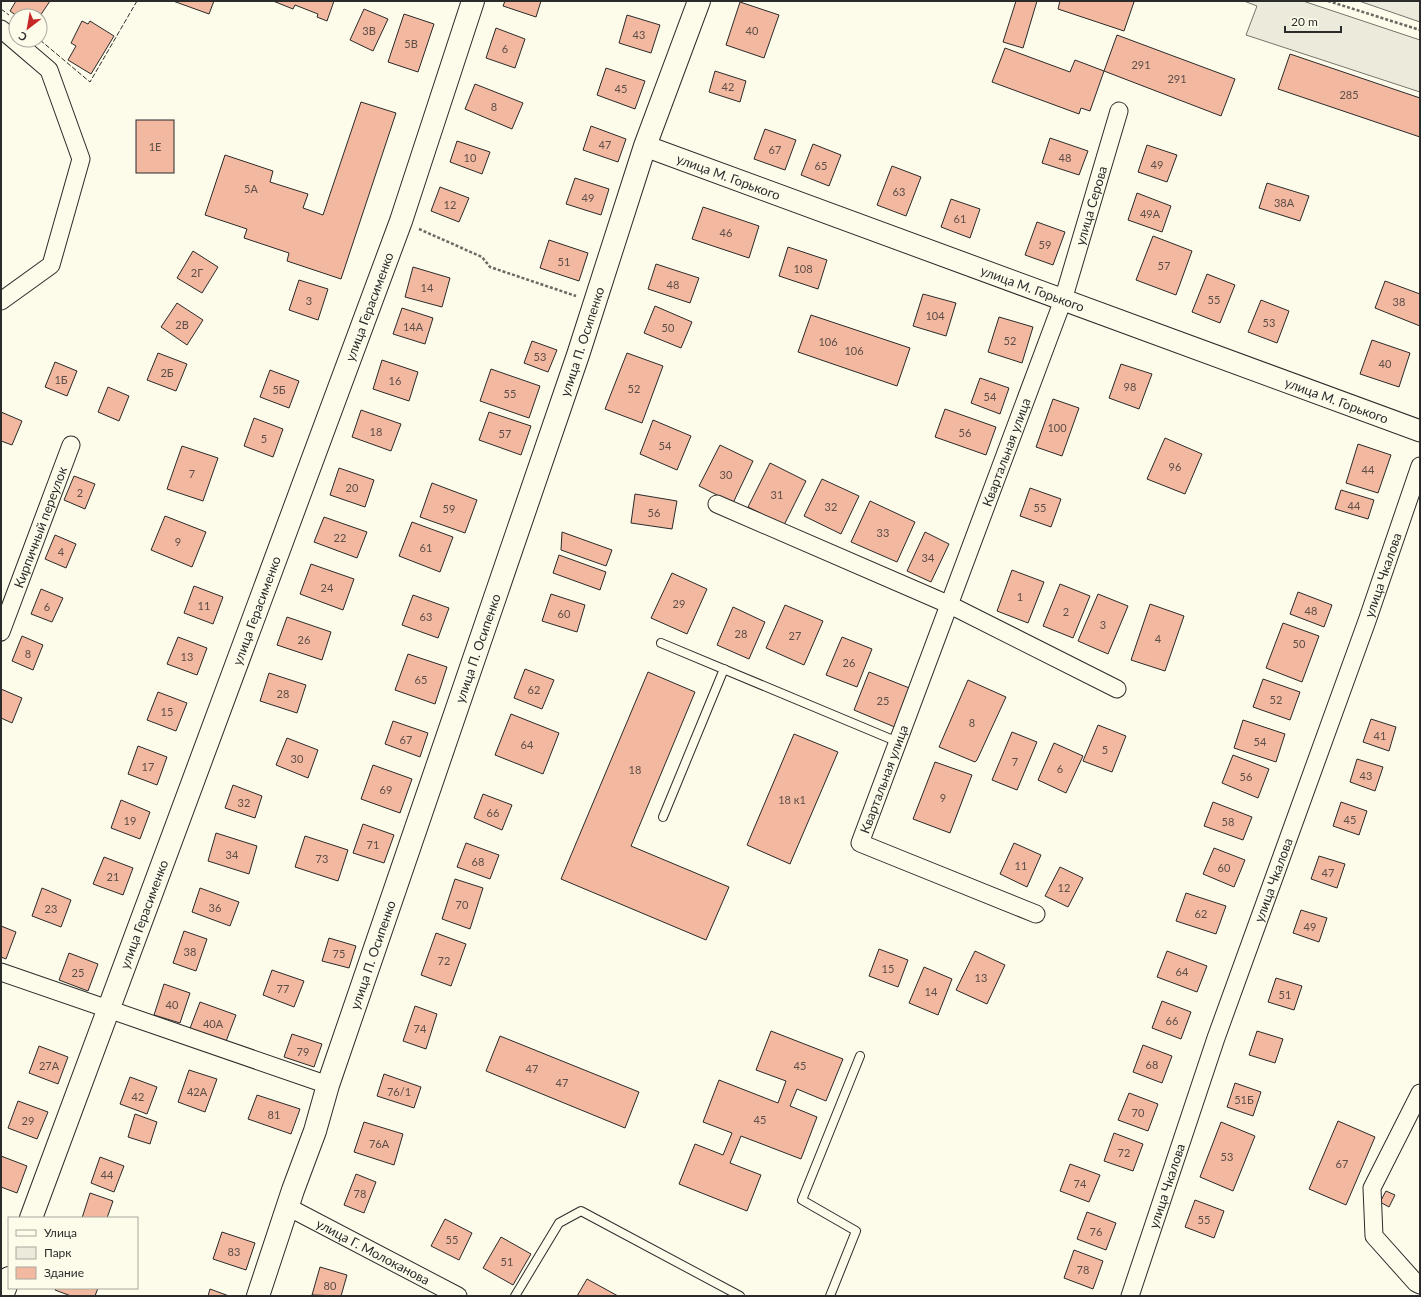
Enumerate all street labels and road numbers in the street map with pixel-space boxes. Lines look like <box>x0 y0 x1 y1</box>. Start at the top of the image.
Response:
street label: улица М. Горького <box>674 150 783 203</box>
street label: улица Серова <box>1072 164 1110 247</box>
street label: улица Герасименко <box>342 250 397 363</box>
street label: улица М. Горького <box>979 262 1087 315</box>
street label: улица П. Осипенко <box>556 285 607 398</box>
street label: улица М. Горького <box>1283 374 1391 427</box>
street label: Квартальная улица <box>979 396 1034 509</box>
street label: Кирпичный переулок <box>10 464 70 590</box>
street label: улица Чкалова <box>1361 531 1405 620</box>
street label: улица Герасименко <box>229 554 284 667</box>
street label: улица П. Осипенко <box>451 592 504 705</box>
street label: Квартальная улица <box>856 723 911 836</box>
street label: улица Чкалова <box>1251 836 1296 924</box>
street label: улица Герасименко <box>116 857 171 971</box>
street label: улица П. Осипенко <box>347 898 399 1011</box>
street label: улица Чкалова <box>1145 1141 1188 1230</box>
street label: улица Г. Молоканова <box>314 1215 433 1288</box>

